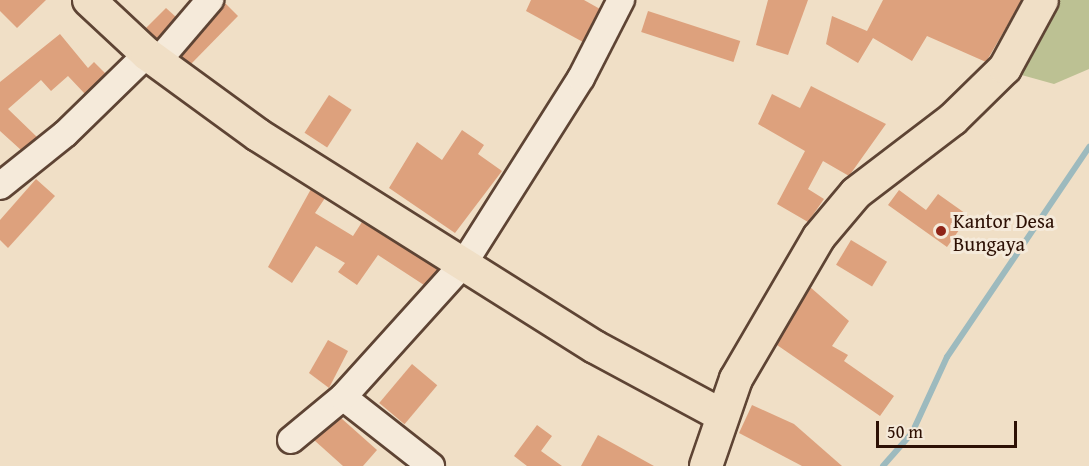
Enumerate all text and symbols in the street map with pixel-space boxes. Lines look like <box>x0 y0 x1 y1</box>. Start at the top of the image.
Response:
place label: Kantor Desa Bungaya <box>953 208 1054 255</box>
marker: Kantor Desa Bungaya <box>934 224 948 238</box>
scale bar <box>879 409 1020 447</box>
text: 50 m <box>887 418 923 445</box>

